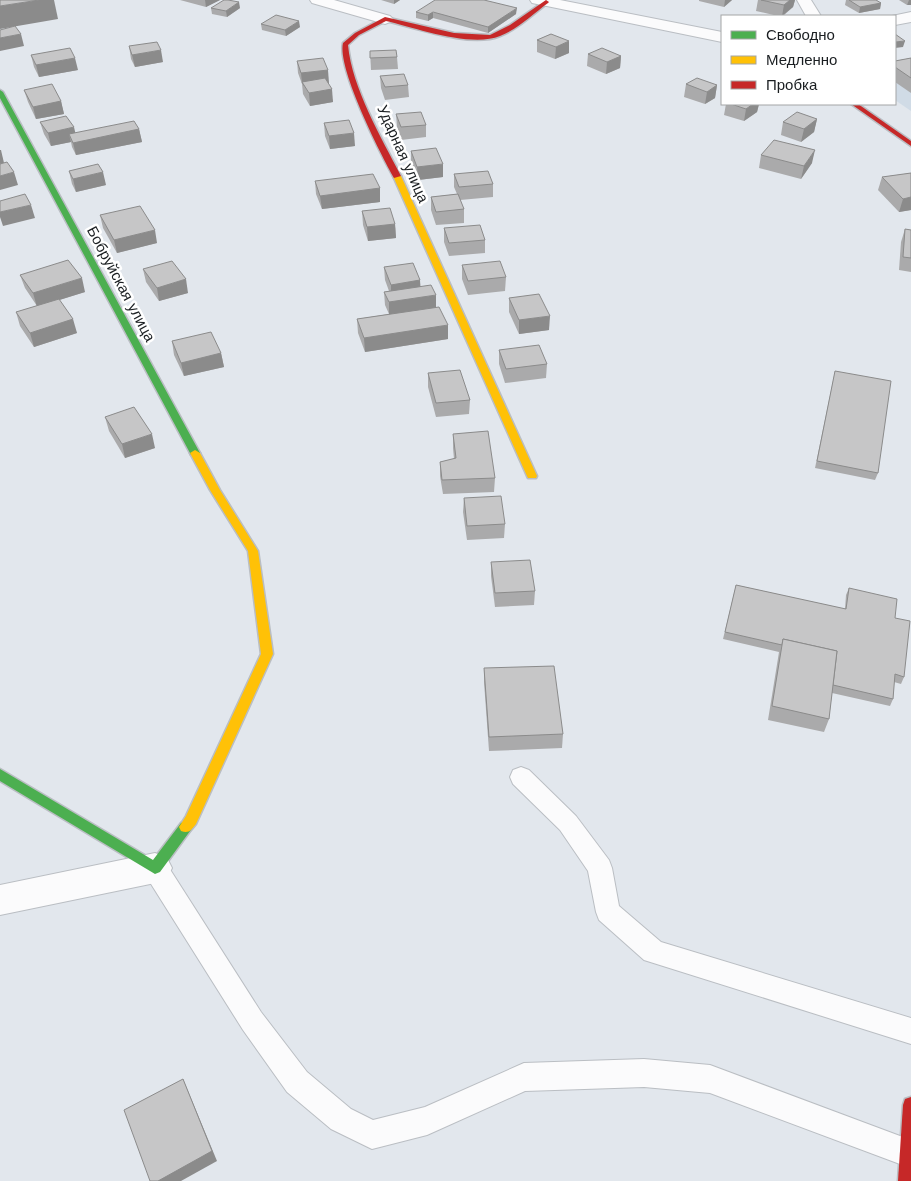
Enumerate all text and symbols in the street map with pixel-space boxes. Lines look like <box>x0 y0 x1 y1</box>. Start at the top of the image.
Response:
legend <box>721 15 896 105</box>
text: Свободно <box>766 26 835 44</box>
text: Медленно <box>766 51 837 69</box>
text: Пробка <box>766 76 818 94</box>
street label: Ударная улица <box>373 102 433 206</box>
street label: Бобруйская улица <box>83 223 159 345</box>

